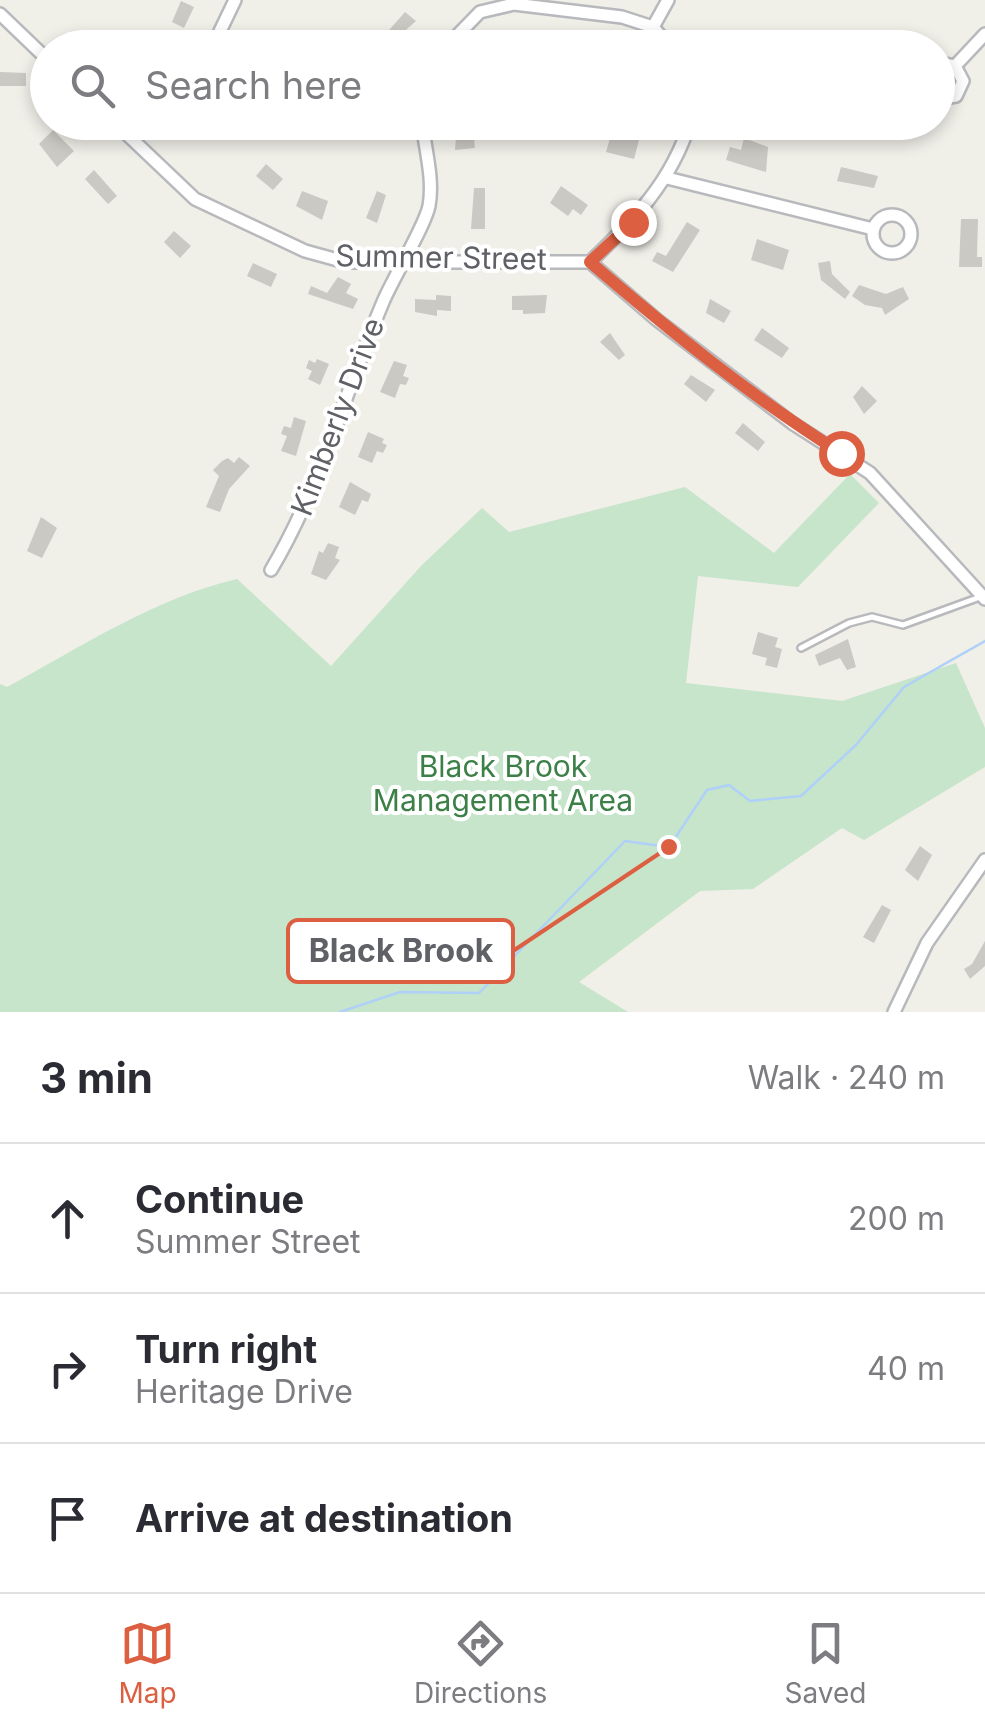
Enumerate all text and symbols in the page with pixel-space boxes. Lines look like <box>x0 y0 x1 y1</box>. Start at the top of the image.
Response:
search box <box>30 30 955 140</box>
icon: search <box>65 58 120 113</box>
text: Search here <box>145 62 362 108</box>
route end <box>611 200 657 246</box>
street label: Summer Street <box>335 237 547 277</box>
street label: Kimberly Drive <box>283 313 391 521</box>
route start <box>819 431 865 477</box>
park label: Black Brook Management Area <box>373 748 633 818</box>
callout: Black Brook <box>288 920 513 982</box>
text: Black Brook <box>309 931 494 970</box>
text: 3 min <box>40 1052 153 1103</box>
text: Walk · 240 m <box>748 1058 945 1097</box>
text: Continue <box>135 1176 304 1222</box>
icon: ahead <box>40 1191 95 1246</box>
text: 200 m <box>848 1199 945 1238</box>
text: Summer Street <box>135 1222 361 1261</box>
text: Turn right <box>135 1326 317 1372</box>
icon: right <box>40 1341 95 1396</box>
text: 40 m <box>867 1349 945 1388</box>
text: Heritage Drive <box>135 1372 353 1411</box>
icon: arrive <box>40 1491 95 1546</box>
text: Arrive at destination <box>135 1495 513 1541</box>
tab: Map <box>119 1616 177 1710</box>
tab: Directions <box>414 1616 547 1710</box>
tab: Saved <box>784 1616 866 1710</box>

